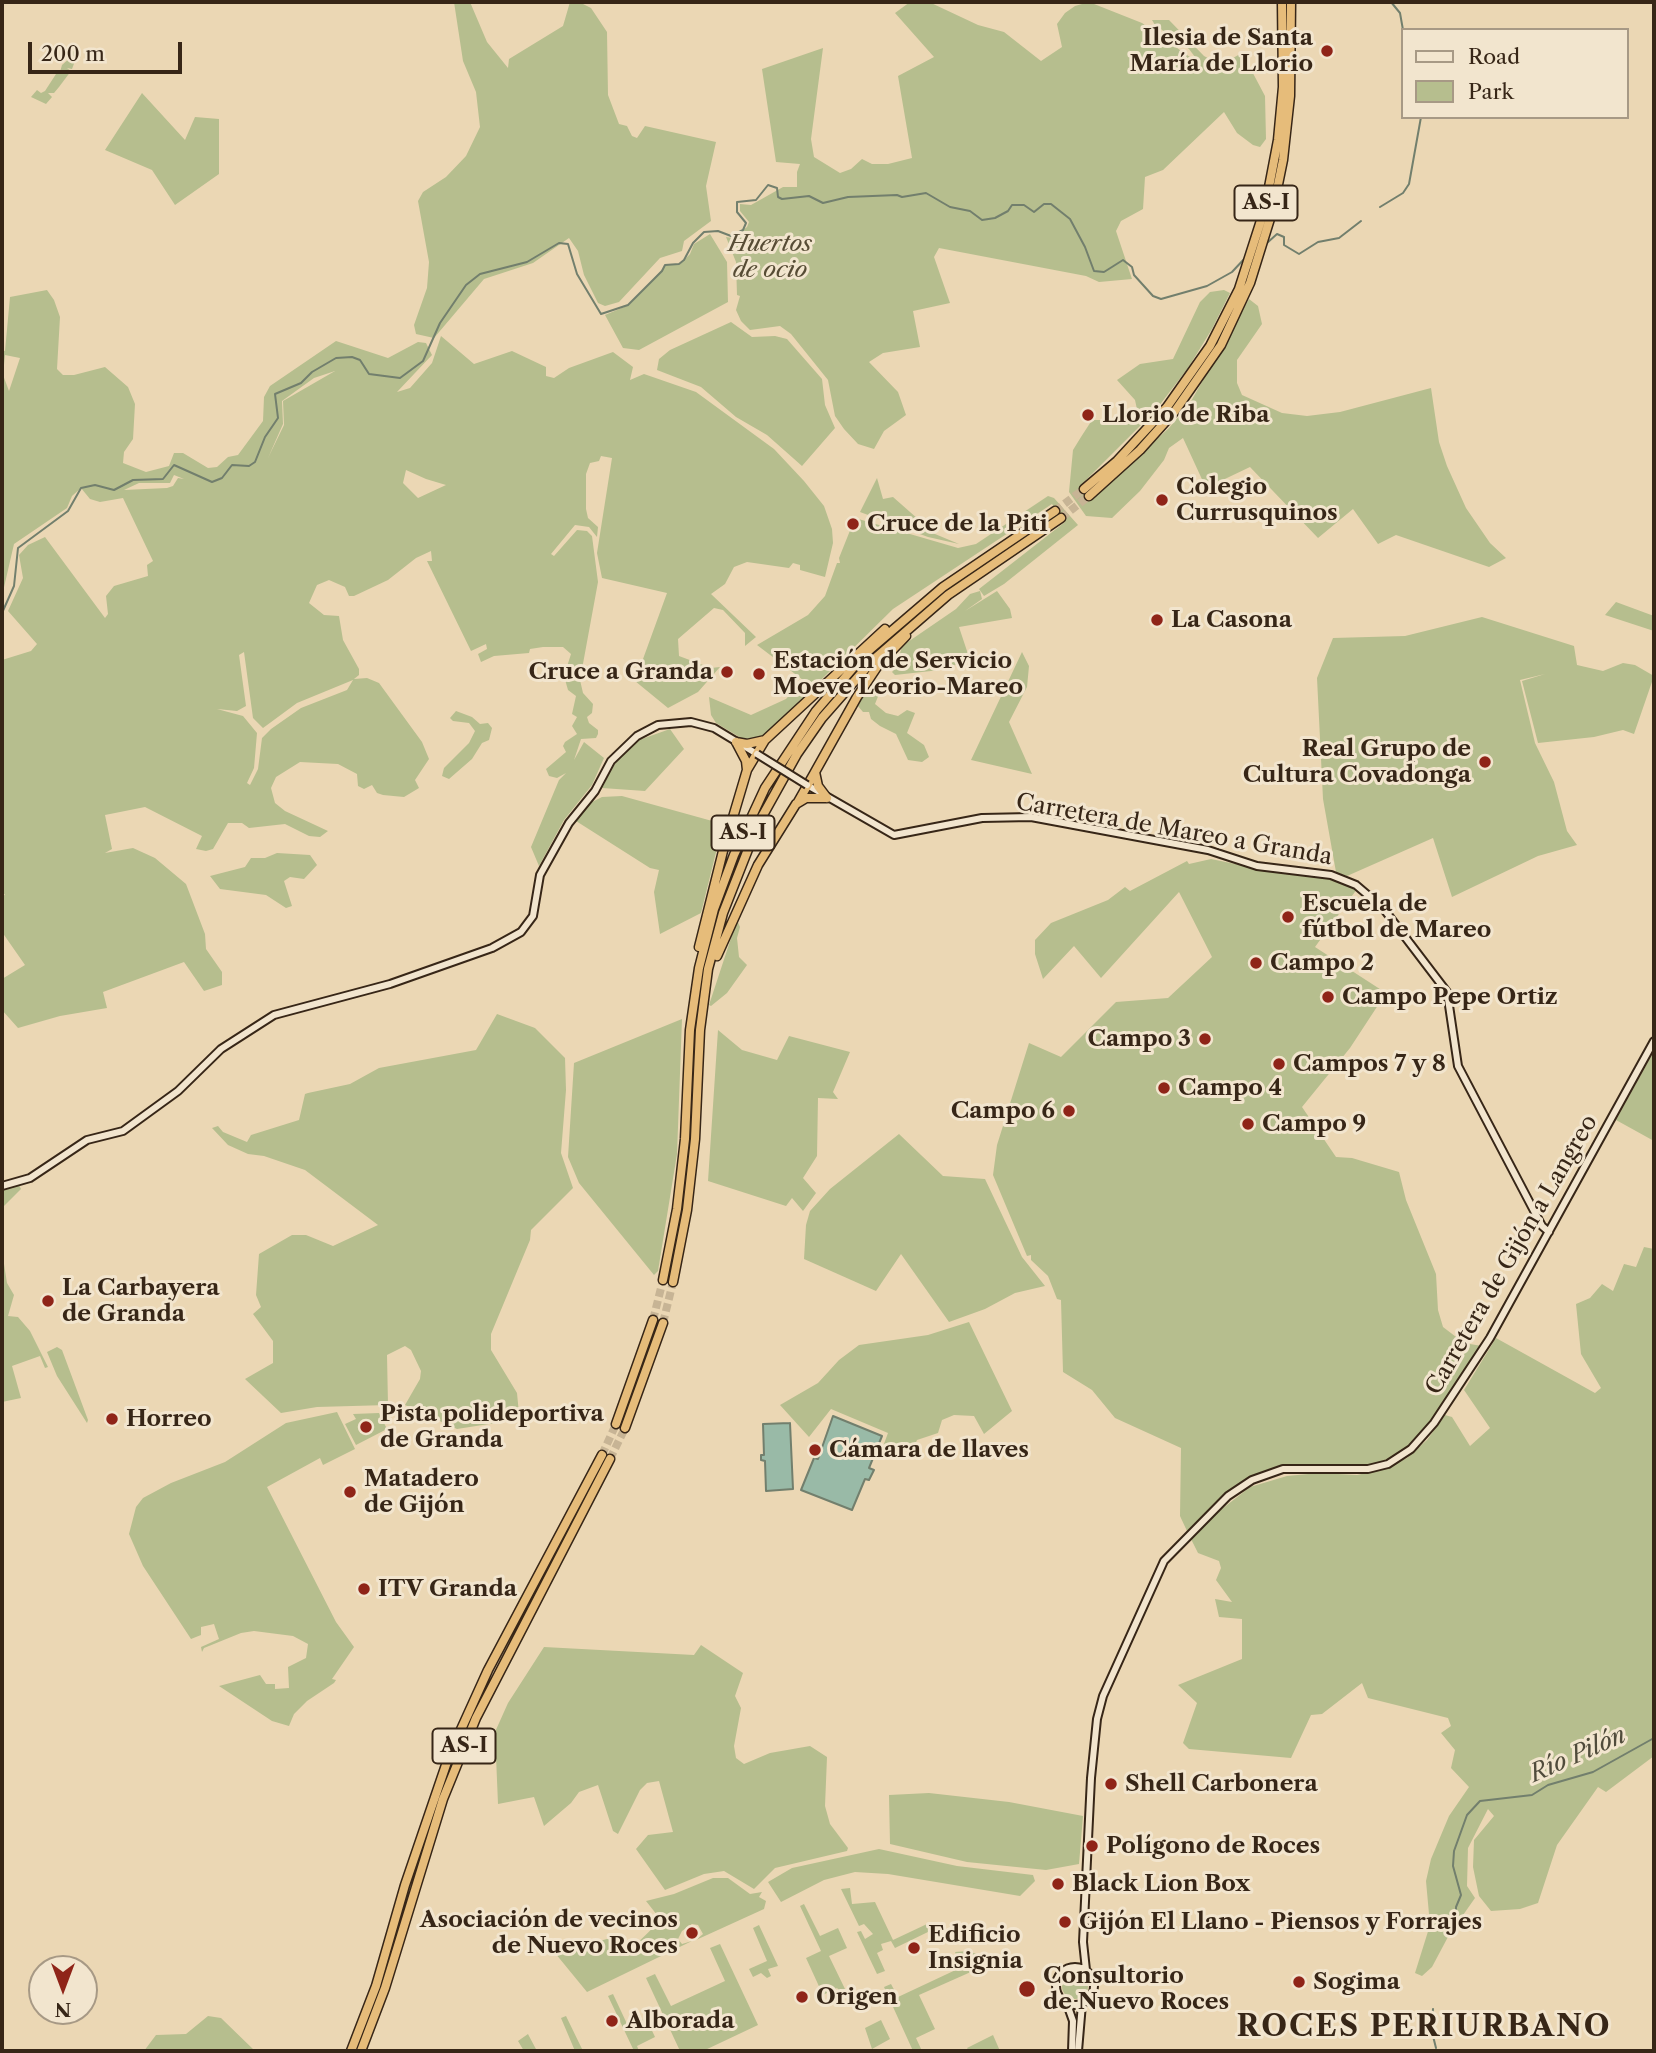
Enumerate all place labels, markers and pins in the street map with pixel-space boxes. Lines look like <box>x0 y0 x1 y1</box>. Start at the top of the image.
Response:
place label: Ilesia de Santa María de Llorio <box>1129 24 1313 78</box>
marker: Ilesia de Santa María de Llorio <box>1319 43 1335 59</box>
place label: Llorio de Riba <box>1102 401 1269 429</box>
marker: Llorio de Riba <box>1080 407 1096 423</box>
place label: Colegio Currusquinos <box>1176 473 1338 527</box>
marker: Colegio Currusquinos <box>1154 492 1170 508</box>
place label: Cruce de la Piti <box>867 510 1048 538</box>
marker: Cruce de la Piti <box>845 516 861 532</box>
place label: La Casona <box>1171 606 1292 634</box>
marker: La Casona <box>1149 612 1165 628</box>
place label: Estación de Servicio Moeve Leorio-Mareo <box>773 647 1023 701</box>
place label: Cruce a Granda <box>529 658 713 686</box>
marker: Cruce a Granda <box>719 664 735 680</box>
marker: Estación de Servicio Moeve Leorio-Mareo <box>751 666 767 682</box>
place label: Real Grupo de Cultura Covadonga <box>1243 735 1471 789</box>
marker: Real Grupo de Cultura Covadonga <box>1477 754 1493 770</box>
place label: Escuela de fútbol de Mareo <box>1302 890 1491 944</box>
marker: Escuela de fútbol de Mareo <box>1280 909 1296 925</box>
place label: Campo 2 <box>1270 949 1374 977</box>
marker: Campo 2 <box>1248 955 1264 971</box>
place label: Campo Pepe Ortiz <box>1342 983 1558 1011</box>
marker: Campo Pepe Ortiz <box>1320 989 1336 1005</box>
place label: Campo 3 <box>1087 1025 1191 1053</box>
marker: Campo 3 <box>1197 1031 1213 1047</box>
place label: Campos 7 y 8 <box>1293 1050 1446 1078</box>
marker: Campos 7 y 8 <box>1271 1056 1287 1072</box>
place label: Campo 4 <box>1178 1074 1282 1102</box>
marker: Campo 4 <box>1156 1080 1172 1096</box>
place label: Campo 6 <box>951 1097 1055 1125</box>
marker: Campo 6 <box>1061 1103 1077 1119</box>
place label: Campo 9 <box>1262 1110 1366 1138</box>
marker: Campo 9 <box>1240 1116 1256 1132</box>
place label: La Carbayera de Granda <box>62 1274 220 1328</box>
marker: La Carbayera de Granda <box>40 1293 56 1309</box>
place label: Pista polideportiva de Granda <box>380 1400 604 1454</box>
place label: Horreo <box>126 1405 212 1433</box>
marker: Horreo <box>104 1411 120 1427</box>
marker: Pista polideportiva de Granda <box>358 1419 374 1435</box>
place label: Cámara de llaves <box>829 1436 1029 1464</box>
marker: Cámara de llaves <box>807 1442 823 1458</box>
place label: Matadero de Gijón <box>364 1465 479 1519</box>
marker: Matadero de Gijón <box>342 1484 358 1500</box>
place label: ITV Granda <box>378 1575 517 1603</box>
marker: ITV Granda <box>356 1581 372 1597</box>
place label: Shell Carbonera <box>1125 1770 1318 1798</box>
marker: Shell Carbonera <box>1103 1776 1119 1792</box>
place label: Polígono de Roces <box>1106 1832 1320 1860</box>
marker: Polígono de Roces <box>1084 1838 1100 1854</box>
place label: Black Lion Box <box>1072 1870 1250 1898</box>
marker: Black Lion Box <box>1050 1876 1066 1892</box>
place label: Asociación de vecinos de Nuevo Roces <box>420 1906 678 1960</box>
place label: Gijón El Llano - Piensos y Forrajes <box>1079 1908 1482 1936</box>
marker: Gijón El Llano - Piensos y Forrajes <box>1057 1914 1073 1930</box>
place label: Edificio Insignia <box>928 1921 1023 1975</box>
marker: Asociación de vecinos de Nuevo Roces <box>684 1925 700 1941</box>
marker: Edificio Insignia <box>906 1940 922 1956</box>
place label: Consultorio de Nuevo Roces <box>1043 1962 1229 2016</box>
place label: Sogima <box>1313 1968 1400 1996</box>
marker: Sogima <box>1291 1974 1307 1990</box>
marker: Consultorio de Nuevo Roces <box>1017 1979 1037 1999</box>
place label: Origen <box>816 1983 898 2011</box>
marker: Origen <box>794 1989 810 2005</box>
place label: Alborada <box>626 2007 734 2035</box>
marker: Alborada <box>604 2013 620 2029</box>

